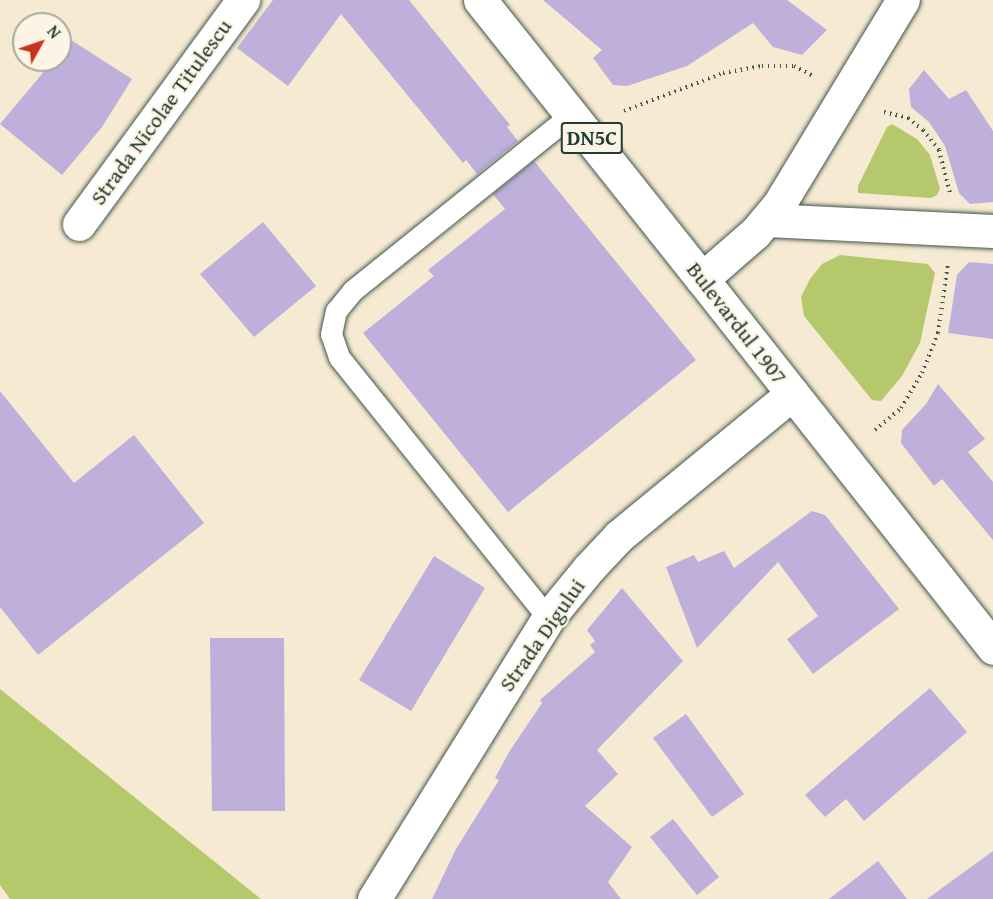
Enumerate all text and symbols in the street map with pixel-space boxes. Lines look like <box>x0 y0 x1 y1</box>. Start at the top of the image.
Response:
north arrow <box>12 12 72 72</box>
street label: Strada Nicolae Titulescu <box>85 14 237 210</box>
text: N <box>42 20 67 44</box>
road number: DN5C <box>560 120 624 156</box>
street label: Bulevardul 1907 <box>681 257 793 389</box>
street label: Strada Digului <box>494 574 590 696</box>

